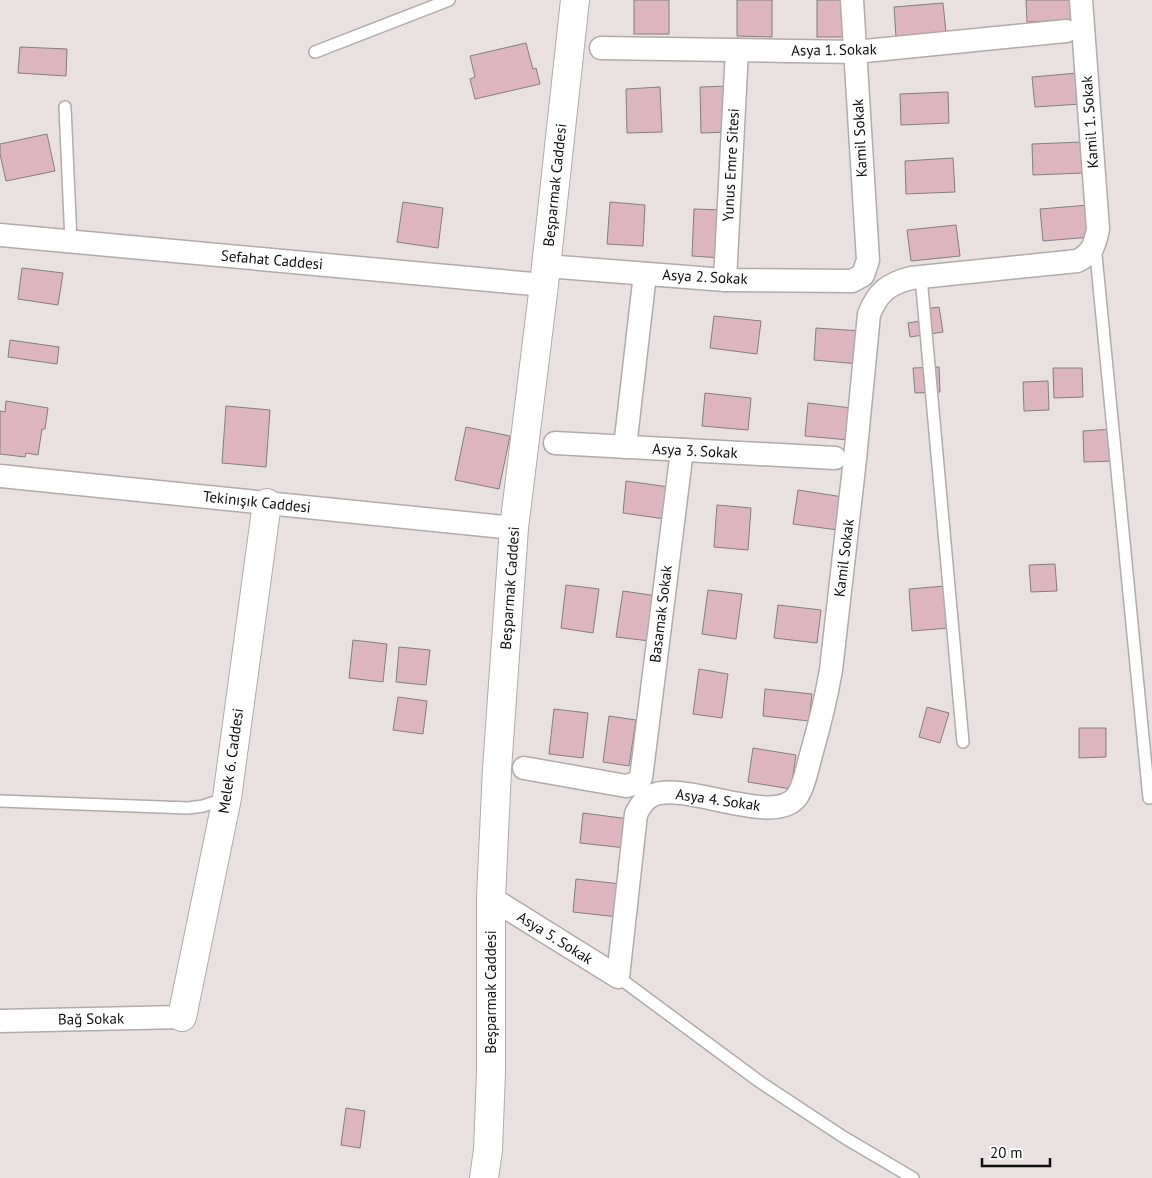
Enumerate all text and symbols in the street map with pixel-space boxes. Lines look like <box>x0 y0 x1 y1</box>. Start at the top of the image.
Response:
street label: Asya 1. Sokak <box>791 39 878 60</box>
street label: Kamil 1. Sokak <box>1077 74 1102 169</box>
street label: Kamil Sokak <box>848 97 871 178</box>
street label: Yunus Emre Sitesi <box>718 108 743 222</box>
street label: Beşparmak Caddesi <box>539 123 570 247</box>
street label: Sefahat Caddesi <box>220 246 324 273</box>
street label: Asya 2. Sokak <box>662 265 749 288</box>
street label: Asya 3. Sokak <box>652 439 739 462</box>
street label: Tekinışık Caddesi <box>202 486 312 517</box>
street label: Kamil Sokak <box>829 517 858 598</box>
street label: Beşparmak Caddesi <box>496 526 523 650</box>
street label: Basamak Sokak <box>645 563 676 664</box>
street label: Melek 6. Caddesi <box>214 707 247 815</box>
street label: Asya 4. Sokak <box>674 784 763 815</box>
street label: Asya 5. Sokak <box>514 907 597 969</box>
street label: Beşparmak Caddesi <box>481 930 500 1054</box>
street label: Bağ Sokak <box>58 1008 125 1029</box>
scale bar <box>982 1136 1050 1168</box>
text: 20 m <box>990 1143 1023 1162</box>

